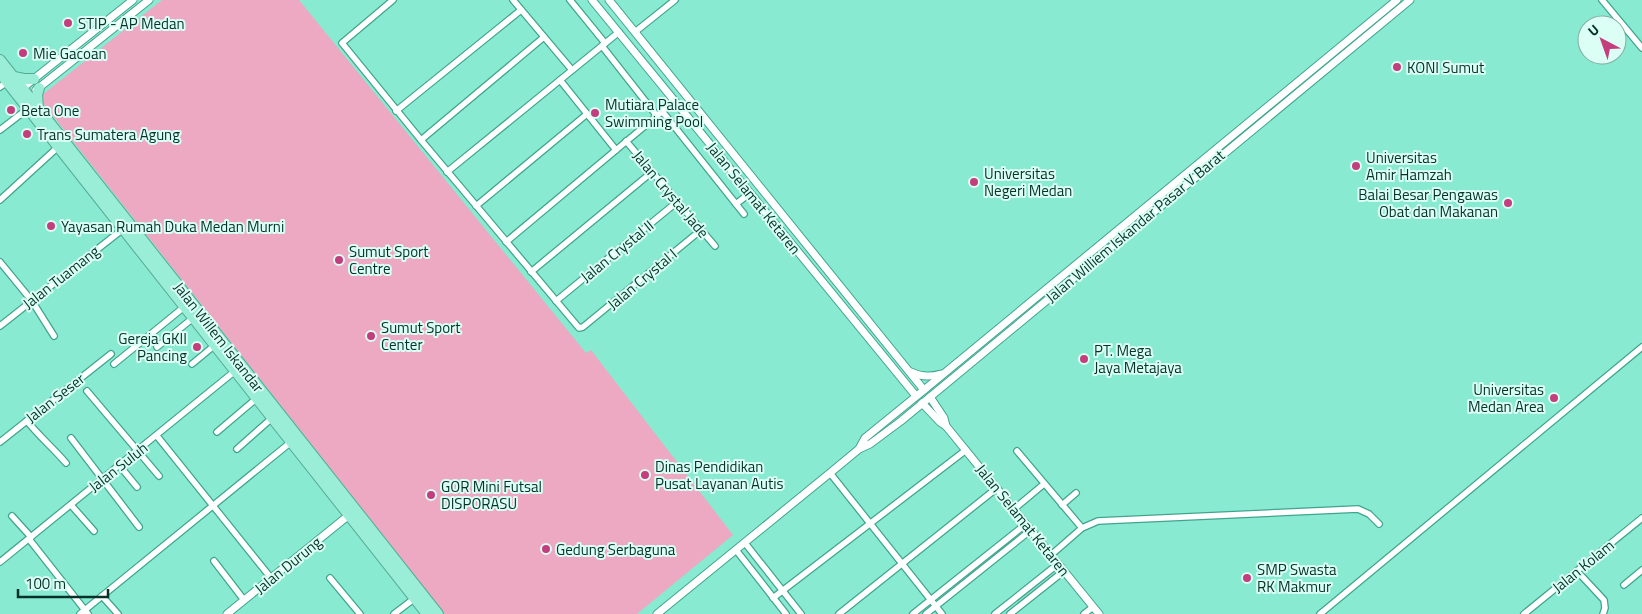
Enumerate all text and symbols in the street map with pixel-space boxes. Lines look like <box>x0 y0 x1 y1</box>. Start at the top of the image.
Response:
place label: STIP - AP Medan <box>78 12 185 35</box>
north arrow <box>1577 15 1627 65</box>
marker: STIP - AP Medan <box>62 17 74 29</box>
text: U <box>1583 19 1603 41</box>
place label: Mie Gacoan <box>33 42 106 65</box>
marker: Mie Gacoan <box>17 47 29 59</box>
place label: KONI Sumut <box>1407 56 1485 79</box>
marker: KONI Sumut <box>1391 61 1403 73</box>
place label: Mutiara Palace Swimming Pool <box>605 93 703 133</box>
place label: Beta One <box>21 99 79 122</box>
marker: Beta One <box>5 104 17 116</box>
marker: Mutiara Palace Swimming Pool <box>589 107 601 119</box>
place label: Trans Sumatera Agung <box>37 123 180 146</box>
marker: Trans Sumatera Agung <box>21 128 33 140</box>
street label: Jalan Selamat Ketaren <box>701 137 807 259</box>
street label: Jalan Williem Iskandar Pasar V Barat <box>1040 144 1230 308</box>
street label: Jalan Crystal Jade <box>627 145 715 243</box>
place label: Universitas Amir Hamzah <box>1366 146 1452 186</box>
marker: Universitas Amir Hamzah <box>1350 160 1362 172</box>
place label: Universitas Negeri Medan <box>984 162 1072 202</box>
marker: Universitas Negeri Medan <box>968 176 980 188</box>
place label: Balai Besar Pengawas Obat dan Makanan <box>1358 183 1498 223</box>
marker: Balai Besar Pengawas Obat dan Makanan <box>1502 197 1514 209</box>
place label: Yayasan Rumah Duka Medan Murni <box>61 215 284 238</box>
street label: Jalan Crystal II <box>577 216 657 286</box>
marker: Yayasan Rumah Duka Medan Murni <box>45 220 57 232</box>
street label: Jalan Tuamang <box>18 239 105 314</box>
place label: Sumut Sport Centre <box>349 240 429 280</box>
street label: Jalan Crystal I <box>604 245 680 313</box>
marker: Sumut Sport Centre <box>333 254 345 266</box>
street label: Jalan Willem Iskandar <box>168 277 270 397</box>
place label: Sumut Sport Center <box>381 316 461 356</box>
place label: Gereja GKII Pancing <box>118 327 187 367</box>
marker: Sumut Sport Center <box>365 330 377 342</box>
place label: PT. Mega Jaya Metajaya <box>1094 339 1182 379</box>
marker: Gereja GKII Pancing <box>191 341 203 353</box>
marker: PT. Mega Jaya Metajaya <box>1078 353 1090 365</box>
street label: Jalan Seser <box>20 368 90 428</box>
place label: Universitas Medan Area <box>1468 378 1544 418</box>
marker: Universitas Medan Area <box>1548 392 1560 404</box>
street label: Jalan Suluh <box>83 436 153 498</box>
place label: Dinas Pendidikan Pusat Layanan Autis <box>655 455 784 495</box>
street label: Jalan Selamat Ketaren <box>970 459 1076 581</box>
marker: Dinas Pendidikan Pusat Layanan Autis <box>639 469 651 481</box>
place label: GOR Mini Futsal DISPORASU <box>441 475 542 515</box>
marker: GOR Mini Futsal DISPORASU <box>425 489 437 501</box>
street label: Jalan Durung <box>249 530 327 599</box>
street label: Jalan Kolam <box>1547 534 1619 598</box>
place label: Gedung Serbaguna <box>556 538 676 561</box>
marker: Gedung Serbaguna <box>540 543 552 555</box>
place label: SMP Swasta RK Makmur <box>1257 558 1337 598</box>
scale bar <box>18 566 108 598</box>
text: 100 m <box>25 572 66 595</box>
marker: SMP Swasta RK Makmur <box>1241 572 1253 584</box>

